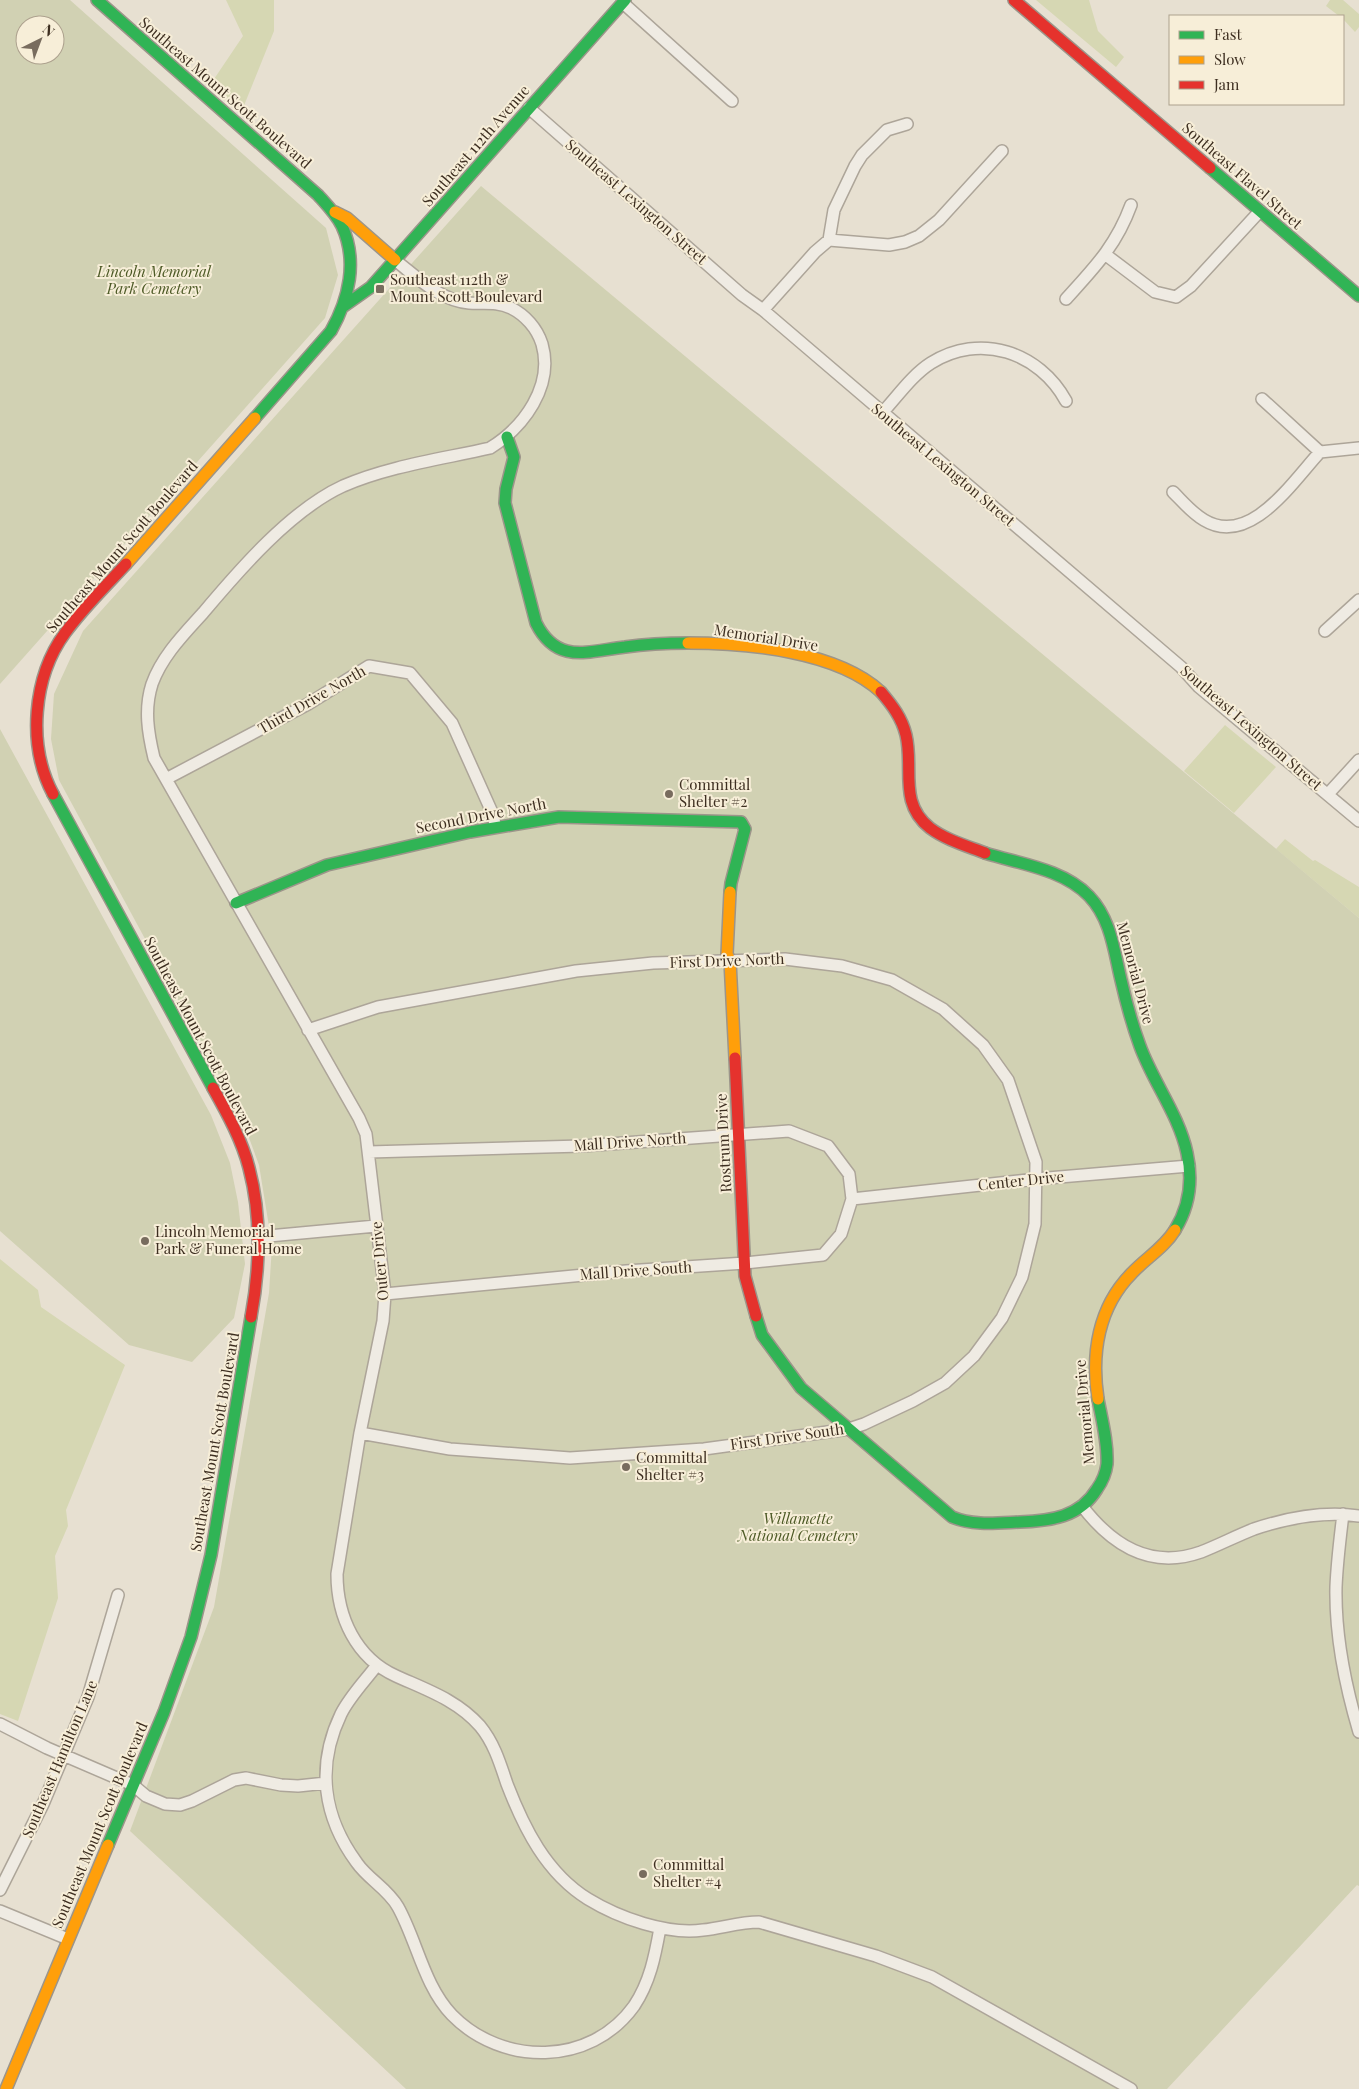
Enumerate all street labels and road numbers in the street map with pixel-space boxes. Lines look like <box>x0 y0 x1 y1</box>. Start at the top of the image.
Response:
street label: Southeast Mount Scott Boulevard <box>135 12 316 173</box>
street label: Southeast 112th Avenue <box>417 80 534 210</box>
street label: Southeast Flavel Street <box>1178 118 1307 233</box>
street label: Southeast Lexington Street <box>562 134 712 269</box>
street label: Southeast Lexington Street <box>868 398 1020 531</box>
street label: Southeast Mount Scott Boulevard <box>41 456 202 637</box>
street label: Memorial Drive <box>713 619 820 655</box>
street label: Third Drive North <box>254 660 369 738</box>
street label: Southeast Lexington Street <box>1177 660 1327 795</box>
street label: Second Drive North <box>414 793 548 837</box>
street label: Memorial Drive <box>1113 919 1159 1026</box>
street label: Southeast Mount Scott Boulevard <box>140 933 262 1139</box>
street label: First Drive North <box>669 948 785 972</box>
street label: Rostrum Drive <box>710 1093 736 1193</box>
street label: Mall Drive North <box>573 1127 687 1155</box>
street label: Center Drive <box>977 1166 1065 1194</box>
street label: Outer Drive <box>366 1221 392 1302</box>
street label: Mall Drive South <box>579 1256 693 1284</box>
street label: Southeast Mount Scott Boulevard <box>185 1330 243 1553</box>
street label: Memorial Drive <box>1069 1359 1099 1465</box>
street label: First Drive South <box>729 1418 845 1454</box>
street label: Southeast Hamilton Lane <box>17 1677 101 1841</box>
street label: Southeast Mount Scott Boulevard <box>46 1718 152 1931</box>

